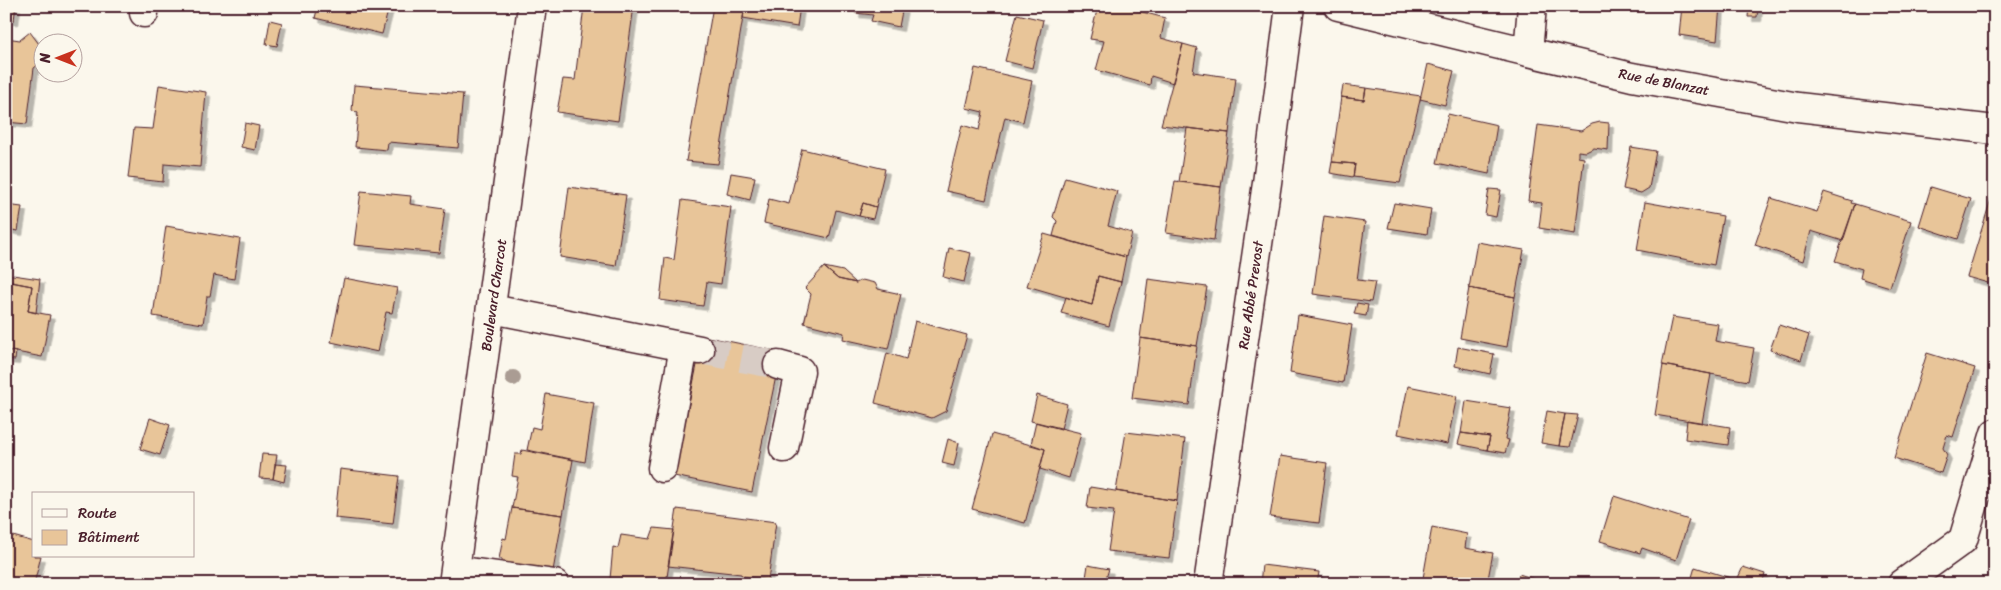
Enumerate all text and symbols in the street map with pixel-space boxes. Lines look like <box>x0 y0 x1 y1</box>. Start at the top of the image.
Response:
north arrow <box>32 32 82 82</box>
text: N <box>33 53 58 64</box>
street label: Rue de Blanzat <box>1617 61 1711 103</box>
street label: Boulevard Charcot <box>474 237 514 353</box>
street label: Rue Abbé Prevost <box>1231 238 1271 351</box>
legend <box>32 492 195 558</box>
text: Route <box>78 500 117 526</box>
text: Bâtiment <box>78 524 140 550</box>

